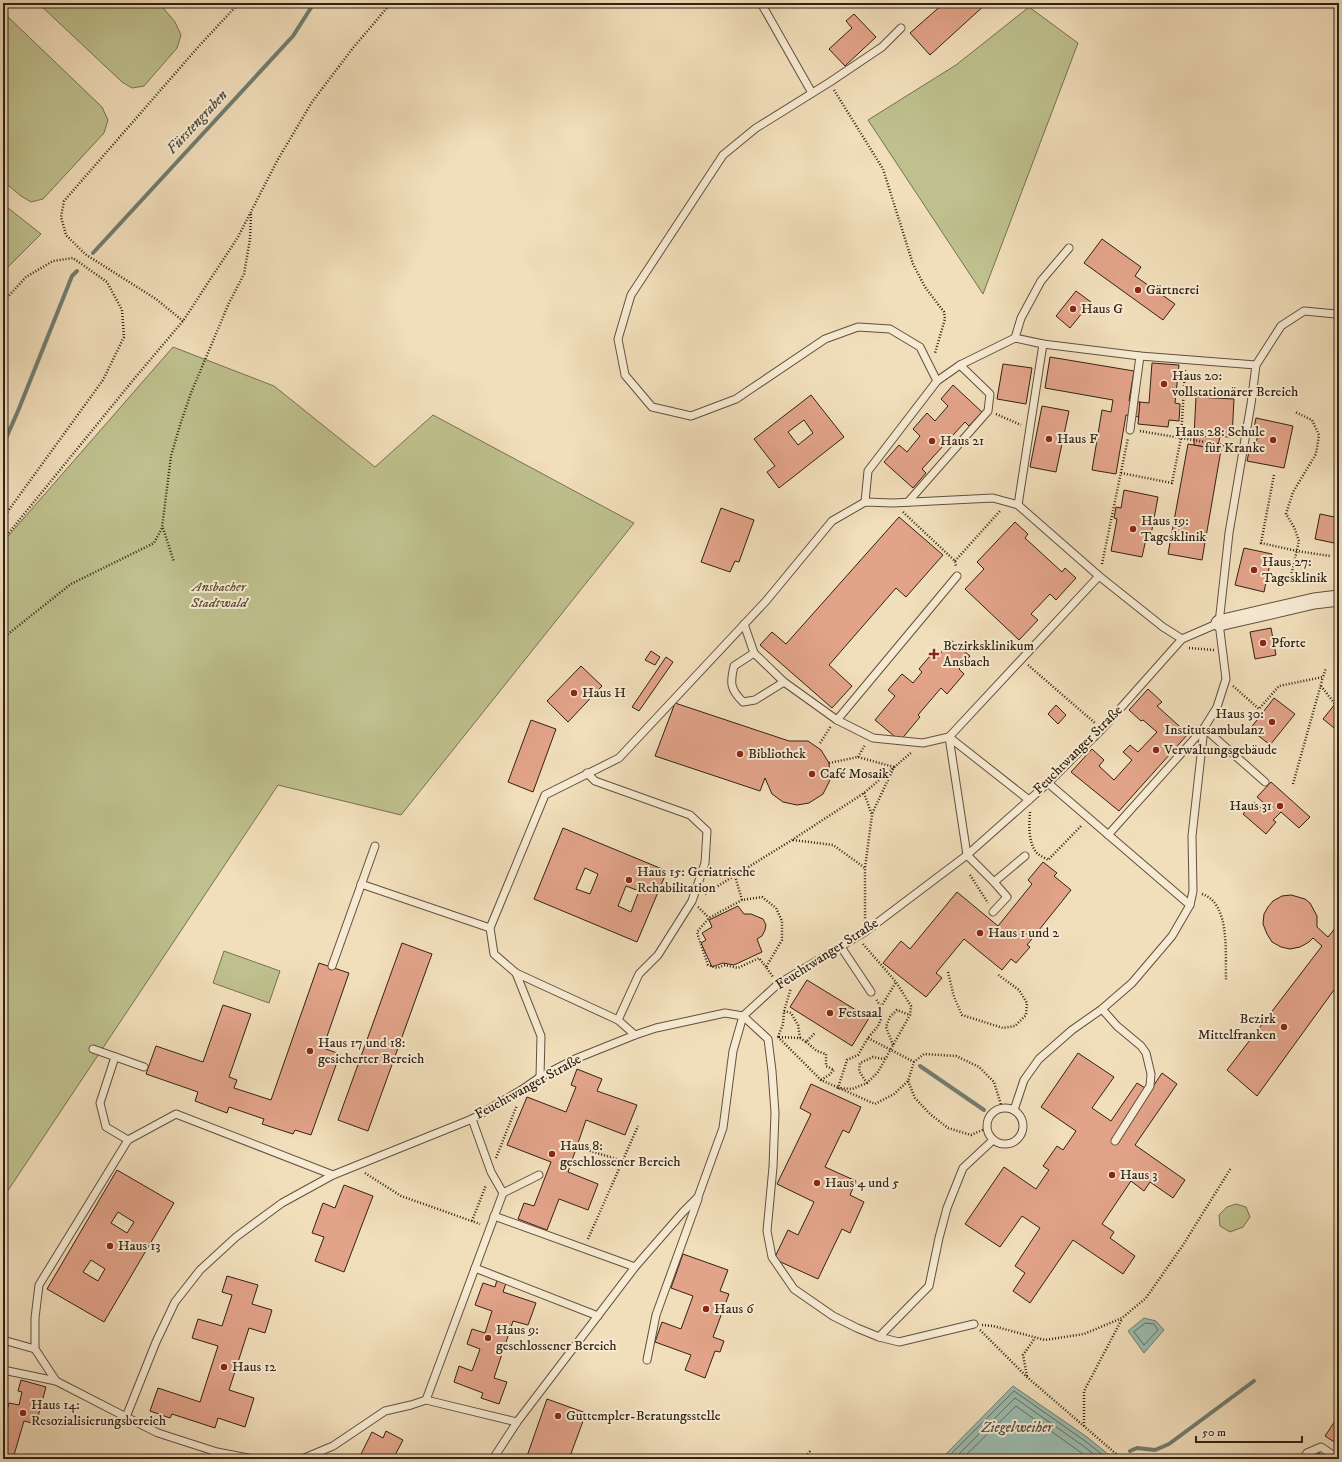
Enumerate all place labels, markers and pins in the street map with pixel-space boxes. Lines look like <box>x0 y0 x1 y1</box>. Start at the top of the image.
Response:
place label: Gärtnerei <box>1146 281 1199 299</box>
marker: Gärtnerei <box>1133 285 1143 295</box>
place label: Haus G <box>1081 300 1123 318</box>
marker: Haus G <box>1068 304 1078 314</box>
place label: Haus 20: vollstationärer Bereich <box>1171 367 1299 401</box>
marker: Haus 20: vollstationärer Bereich <box>1159 379 1169 389</box>
place label: Haus 28: Schule für Kranke <box>1175 423 1265 457</box>
place label: Haus F <box>1057 430 1098 448</box>
place label: Haus 21 <box>940 432 984 450</box>
marker: Haus F <box>1044 434 1054 444</box>
marker: Haus 28: Schule für Kranke <box>1268 435 1278 445</box>
marker: Haus 21 <box>927 436 937 446</box>
place label: Haus 19: Tagesklinik <box>1141 512 1206 546</box>
marker: Haus 19: Tagesklinik <box>1128 524 1138 534</box>
place label: Haus 27: Tagesklinik <box>1262 553 1327 587</box>
marker: Haus 27: Tagesklinik <box>1249 565 1259 575</box>
place label: Pforte <box>1271 634 1306 652</box>
place label: Bezirksklinikum Ansbach <box>943 637 1034 671</box>
marker: Pforte <box>1258 638 1268 648</box>
marker: Bezirksklinikum Ansbach <box>928 648 940 660</box>
place label: Haus H <box>582 684 626 702</box>
marker: Haus H <box>569 688 579 698</box>
place label: Haus 30: Institutsambulanz <box>1165 705 1264 739</box>
marker: Haus 30: Institutsambulanz <box>1267 717 1277 727</box>
place label: Verwaltungsgebäude <box>1163 741 1277 759</box>
place label: Bibliothek <box>748 745 806 763</box>
marker: Verwaltungsgebäude <box>1151 745 1161 755</box>
marker: Bibliothek <box>735 749 745 759</box>
place label: Café Mosaik <box>820 765 889 783</box>
marker: Café Mosaik <box>807 769 817 779</box>
place label: Haus 31 <box>1229 797 1272 815</box>
marker: Haus 31 <box>1275 801 1285 811</box>
place label: Haus 15: Geriatrische Rehabilitation <box>637 863 755 897</box>
marker: Haus 15: Geriatrische Rehabilitation <box>624 875 634 885</box>
place label: Haus 1 und 2 <box>988 924 1059 942</box>
marker: Haus 1 und 2 <box>975 928 985 938</box>
place label: Festsaal <box>838 1004 883 1022</box>
marker: Festsaal <box>825 1008 835 1018</box>
place label: Bezirk Mittelfranken <box>1198 1010 1277 1044</box>
marker: Bezirk Mittelfranken <box>1279 1022 1289 1032</box>
place label: Haus 17 und 18: gesicherter Bereich <box>318 1034 425 1068</box>
marker: Haus 17 und 18: gesicherter Bereich <box>305 1046 315 1056</box>
place label: Haus 8: geschlossener Bereich <box>560 1137 681 1171</box>
marker: Haus 8: geschlossener Bereich <box>547 1149 557 1159</box>
place label: Haus 3 <box>1120 1166 1157 1184</box>
marker: Haus 3 <box>1107 1170 1117 1180</box>
place label: Haus 4 und 5 <box>825 1174 899 1192</box>
marker: Haus 4 und 5 <box>812 1178 822 1188</box>
place label: Haus 13 <box>118 1237 161 1255</box>
marker: Haus 13 <box>105 1241 115 1251</box>
place label: Haus 6 <box>714 1300 754 1318</box>
marker: Haus 6 <box>701 1304 711 1314</box>
place label: Haus 9: geschlossener Bereich <box>496 1321 617 1355</box>
marker: Haus 9: geschlossener Bereich <box>483 1333 493 1343</box>
place label: Haus 12 <box>232 1358 276 1376</box>
marker: Haus 12 <box>219 1362 229 1372</box>
place label: Haus 14: Resozialisierungsbereich <box>31 1396 167 1430</box>
place label: Guttempler-Beratungsstelle <box>566 1407 721 1425</box>
marker: Haus 14: Resozialisierungsbereich <box>18 1408 28 1418</box>
marker: Guttempler-Beratungsstelle <box>553 1411 563 1421</box>

